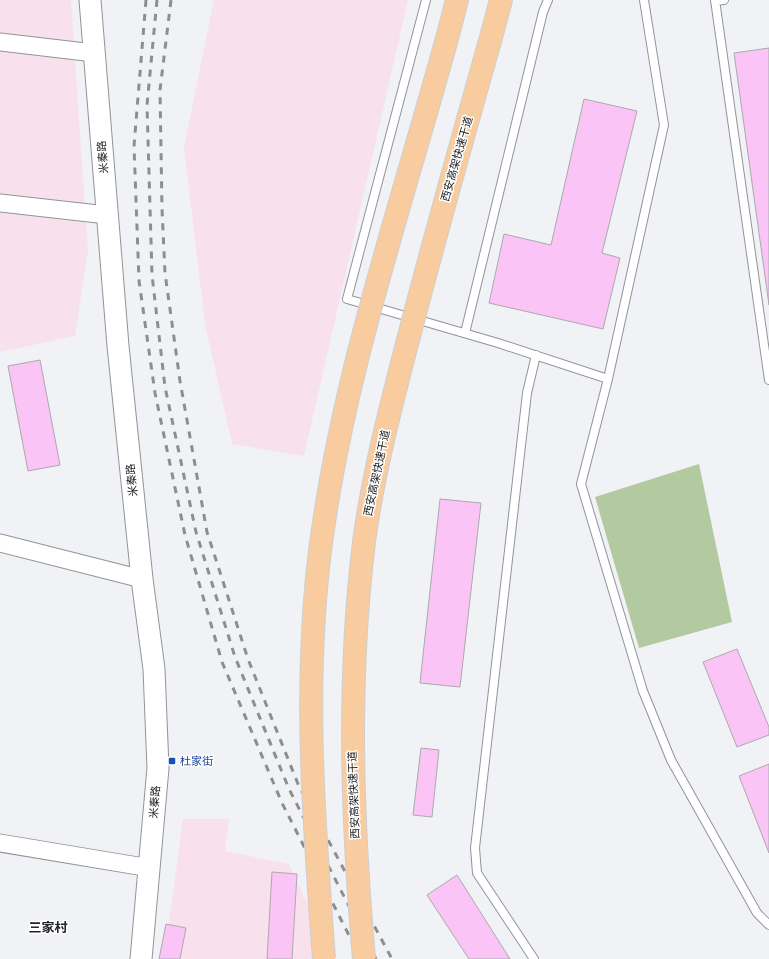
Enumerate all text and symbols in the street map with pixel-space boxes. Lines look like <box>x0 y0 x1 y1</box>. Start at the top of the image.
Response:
street label: 西安高架快速干道 <box>439 115 475 203</box>
street label: 米秦路 <box>95 140 111 174</box>
street label: 西安高架快速干道 <box>361 429 393 517</box>
street label: 米秦路 <box>124 463 140 497</box>
street label: 西安高架快速干道 <box>346 751 362 839</box>
place label: 杜家街 <box>180 755 213 768</box>
marker: 杜家街 <box>167 756 177 766</box>
street label: 米秦路 <box>147 785 163 819</box>
district label: 三家村 <box>28 920 68 935</box>

